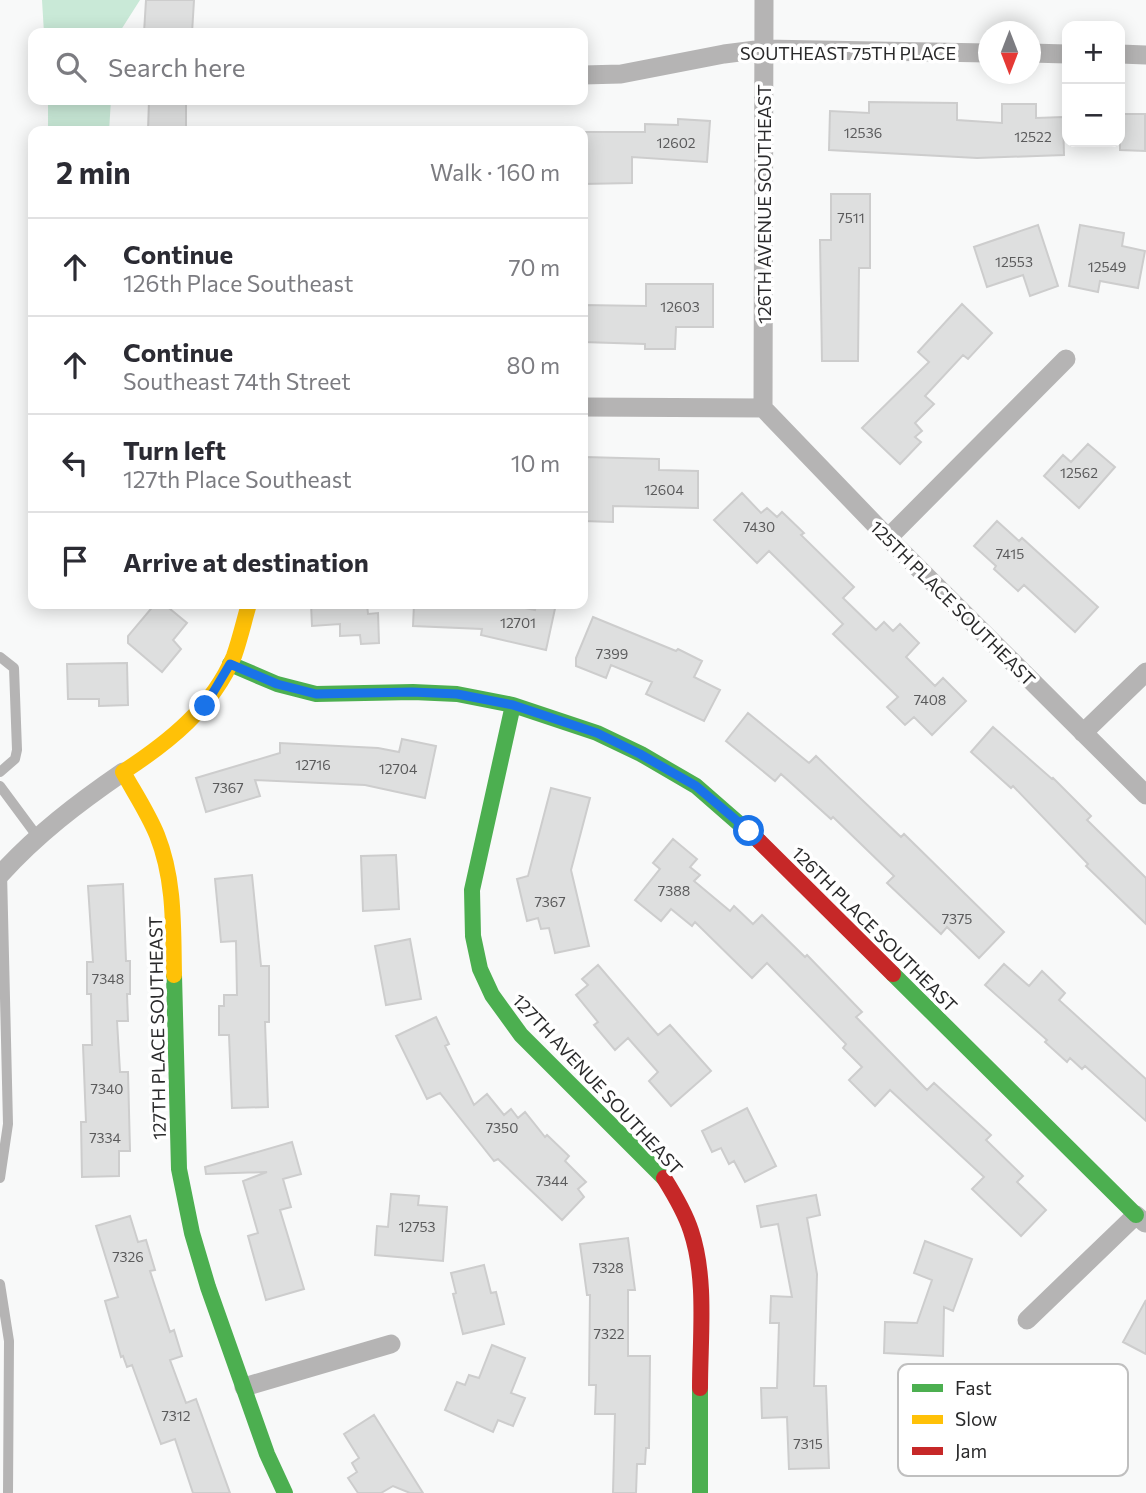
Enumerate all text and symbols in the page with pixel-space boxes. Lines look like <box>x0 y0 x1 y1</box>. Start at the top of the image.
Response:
north arrow <box>978 21 1041 84</box>
map controls <box>1062 21 1125 147</box>
button: + <box>1062 21 1125 84</box>
search box <box>28 28 588 105</box>
street label: SOUTHEAST 75TH PLACE <box>740 42 956 64</box>
icon: search <box>52 48 90 86</box>
text: Search here <box>108 51 246 82</box>
street label: 126TH AVENUE SOUTHEAST <box>753 84 775 324</box>
button: − <box>1062 84 1125 147</box>
house number: 12536 <box>844 124 882 141</box>
house number: 12522 <box>1014 128 1052 145</box>
house number: 12602 <box>656 134 696 151</box>
text: 2 min <box>56 153 131 190</box>
text: Walk · 160 m <box>430 158 560 186</box>
house number: 7511 <box>837 209 865 226</box>
text: Continue <box>123 238 233 269</box>
icon: ahead <box>56 248 94 286</box>
text: 70 m <box>508 253 560 281</box>
house number: 12553 <box>995 253 1033 270</box>
house number: 12549 <box>1088 258 1126 275</box>
text: 126th Place Southeast <box>123 269 353 297</box>
house number: 12603 <box>660 298 700 315</box>
text: Continue <box>123 336 233 367</box>
icon: ahead <box>56 346 94 384</box>
text: 80 m <box>507 351 560 379</box>
text: Southeast 74th Street <box>123 367 351 395</box>
text: Turn left <box>123 434 226 465</box>
icon: left <box>56 444 94 482</box>
text: 10 m <box>511 449 560 477</box>
house number: 12562 <box>1060 464 1098 481</box>
text: 127th Place Southeast <box>123 465 352 493</box>
house number: 12604 <box>644 481 684 498</box>
street label: 125TH PLACE SOUTHEAST <box>866 516 1040 690</box>
house number: 7430 <box>743 518 775 535</box>
icon: arrive <box>56 542 94 580</box>
house number: 7415 <box>996 545 1024 562</box>
text: Arrive at destination <box>123 546 369 577</box>
house number: 12701 <box>500 614 536 631</box>
house number: 7399 <box>596 645 628 662</box>
route end <box>189 690 220 721</box>
house number: 7408 <box>914 691 946 708</box>
house number: 12716 <box>295 756 331 773</box>
house number: 12704 <box>379 760 418 777</box>
house number: 7367 <box>212 779 244 796</box>
route start <box>733 815 764 846</box>
street label: 126TH PLACE SOUTHEAST <box>788 842 962 1016</box>
house number: 7388 <box>658 882 690 899</box>
house number: 7367 <box>534 893 566 910</box>
house number: 7375 <box>942 910 972 927</box>
street label: 127TH PLACE SOUTHEAST <box>144 916 170 1140</box>
house number: 7348 <box>92 970 124 987</box>
street label: 127TH AVENUE SOUTHEAST <box>508 989 688 1179</box>
house number: 7340 <box>91 1080 123 1097</box>
house number: 7350 <box>486 1119 518 1136</box>
house number: 7334 <box>89 1129 121 1146</box>
house number: 7344 <box>536 1172 569 1189</box>
house number: 12753 <box>398 1218 436 1235</box>
house number: 7326 <box>112 1248 144 1265</box>
house number: 7328 <box>592 1259 624 1276</box>
house number: 7322 <box>594 1325 625 1342</box>
legend <box>898 1364 1128 1476</box>
text: Fast <box>955 1376 992 1399</box>
house number: 7312 <box>161 1407 191 1424</box>
text: Slow <box>955 1407 997 1430</box>
house number: 7315 <box>793 1435 823 1452</box>
text: Jam <box>955 1439 987 1462</box>

